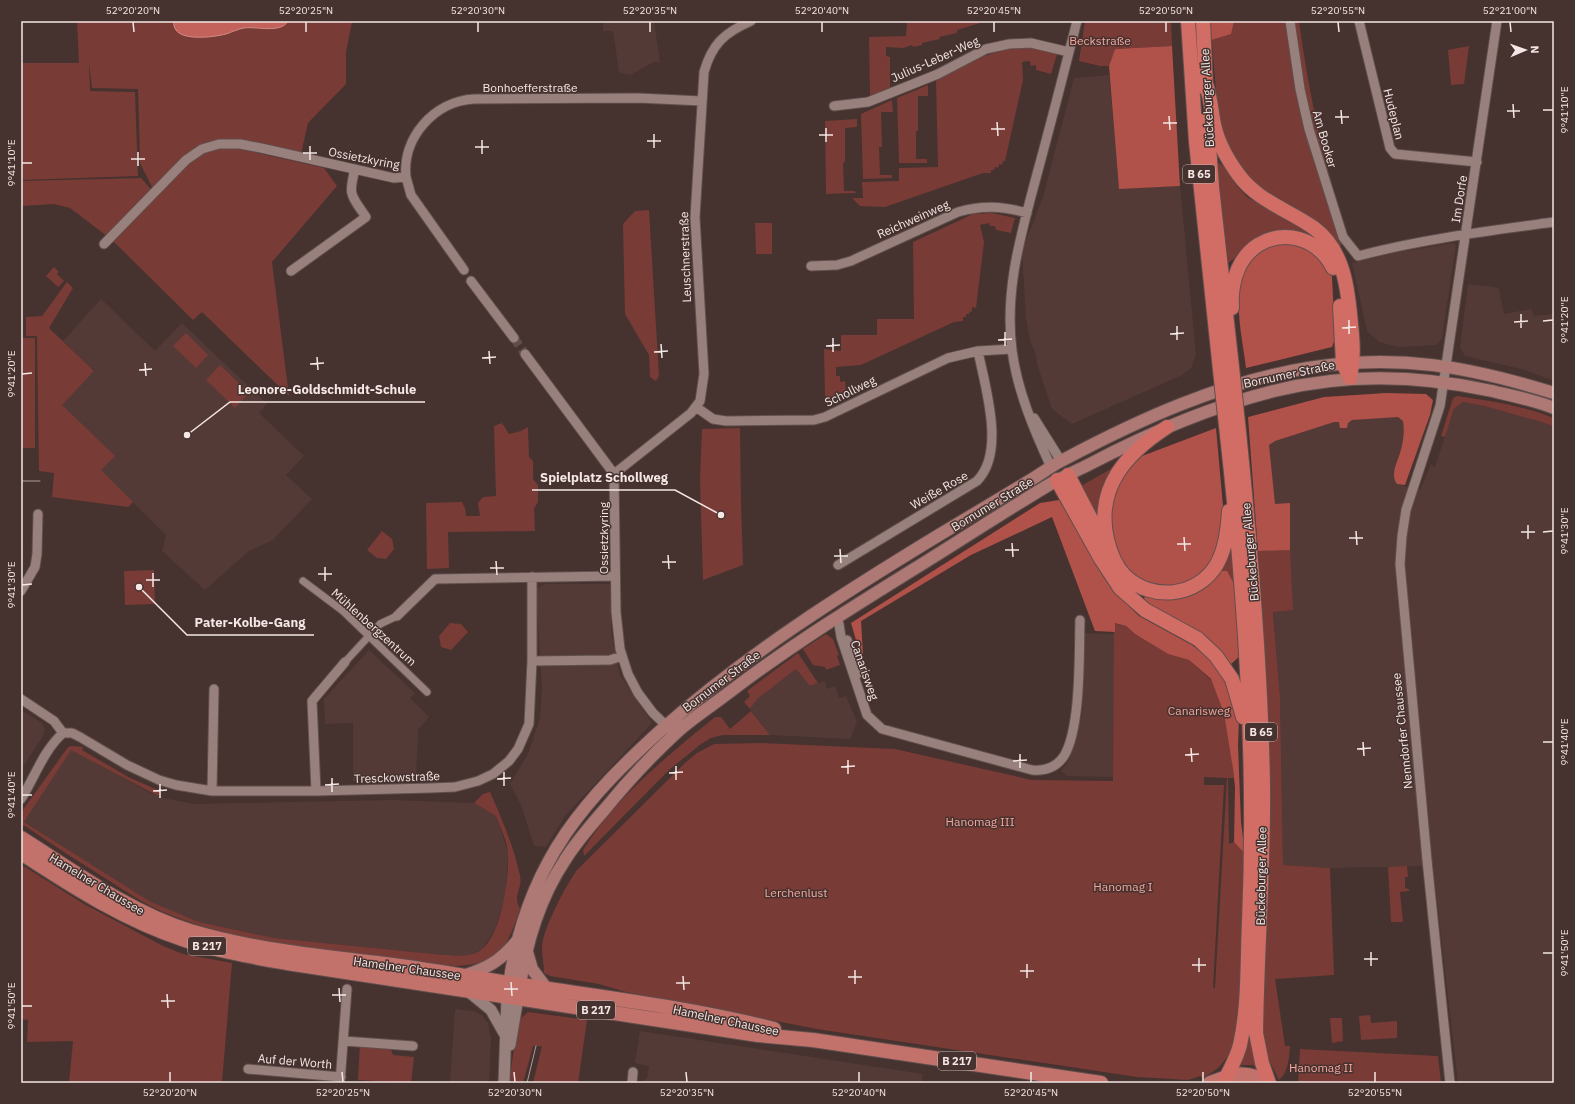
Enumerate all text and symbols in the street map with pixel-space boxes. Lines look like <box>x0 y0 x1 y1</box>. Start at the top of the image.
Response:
text: 52°20'20"N <box>106 4 160 17</box>
text: 52°20'25"N <box>279 4 333 17</box>
text: 52°20'30"N <box>451 4 505 17</box>
text: 52°20'35"N <box>623 4 677 17</box>
text: 52°20'40"N <box>795 4 849 17</box>
text: 52°20'45"N <box>967 4 1021 17</box>
text: 52°20'50"N <box>1139 4 1193 17</box>
text: 52°20'55"N <box>1311 4 1365 17</box>
text: 52°21'00"N <box>1483 4 1537 17</box>
north arrow <box>1505 30 1545 70</box>
street label: Julius-Leber-Weg <box>889 33 982 85</box>
park label: Beckstraße <box>1069 33 1131 48</box>
text: N <box>1528 45 1542 54</box>
street label: Bückeburger Allee <box>1197 48 1217 148</box>
street label: Bonhoefferstraße <box>482 80 578 95</box>
text: 9°41'10"E <box>1558 86 1571 134</box>
street label: Hudeplan <box>1380 87 1408 141</box>
street label: Am Booker <box>1310 108 1341 170</box>
text: 9°41'10"E <box>5 139 18 187</box>
street label: Ossietzkyring <box>327 144 402 172</box>
road number: B 65 <box>1183 165 1215 183</box>
street label: Im Dorfe <box>1448 174 1470 224</box>
street label: Reichweinweg <box>875 196 952 242</box>
street label: Leuschnerstraße <box>676 211 694 303</box>
text: 9°41'20"E <box>1558 296 1571 344</box>
text: 9°41'20"E <box>5 350 18 398</box>
street label: Bornumer Straße <box>1242 357 1336 391</box>
street label: Schollweg <box>822 372 879 410</box>
callout: Leonore-Goldschmidt-Schule <box>230 377 425 402</box>
text: Leonore-Goldschmidt-Schule <box>238 381 416 398</box>
callout: Spielplatz Schollweg <box>532 465 675 490</box>
street label: Weiße Rose <box>908 467 971 512</box>
text: Spielplatz Schollweg <box>540 469 669 486</box>
street label: Bornumer Straße <box>948 473 1036 534</box>
street label: Ossietzkyring <box>596 501 611 574</box>
street label: Bückeburger Allee <box>1238 502 1262 602</box>
text: 9°41'30"E <box>1558 507 1571 555</box>
text: 9°41'30"E <box>5 561 18 609</box>
street label: Mühlenbergzentrum <box>329 585 419 669</box>
callout: Pater-Kolbe-Gang <box>187 610 314 635</box>
text: Pater-Kolbe-Gang <box>195 614 306 631</box>
street label: Canarisweg <box>848 638 882 703</box>
street label: Bornumer Straße <box>679 647 763 715</box>
street label: Nenndorfer Chaussee <box>1388 672 1416 790</box>
park label: Canarisweg <box>1168 703 1231 718</box>
text: 9°41'40"E <box>1558 718 1571 766</box>
road number: B 65 <box>1245 723 1277 741</box>
street label: Tresckowstraße <box>354 768 441 786</box>
text: 9°41'40"E <box>5 771 18 819</box>
park label: Hanomag III <box>946 814 1015 829</box>
street label: Bückeburger Allee <box>1253 826 1269 925</box>
street label: Hamelner Chaussee <box>47 850 148 918</box>
park label: Hanomag I <box>1093 879 1153 894</box>
park label: Lerchenlust <box>764 885 828 900</box>
text: 9°41'50"E <box>1558 929 1571 977</box>
road number: B 217 <box>188 937 226 955</box>
street label: Hamelner Chaussee <box>352 953 462 983</box>
text: 9°41'50"E <box>5 982 18 1030</box>
road number: B 217 <box>577 1001 615 1019</box>
street label: Hamelner Chaussee <box>672 1001 781 1039</box>
street label: Auf der Worth <box>257 1050 333 1072</box>
road number: B 217 <box>938 1052 976 1070</box>
park label: Hanomag II <box>1289 1060 1353 1075</box>
text: 52°20'20"N <box>143 1086 197 1099</box>
text: 52°20'25"N <box>316 1086 370 1099</box>
text: 52°20'30"N <box>488 1086 542 1099</box>
text: 52°20'35"N <box>660 1086 714 1099</box>
text: 52°20'40"N <box>832 1086 886 1099</box>
text: 52°20'45"N <box>1004 1086 1058 1099</box>
text: 52°20'50"N <box>1176 1086 1230 1099</box>
text: 52°20'55"N <box>1348 1086 1402 1099</box>

